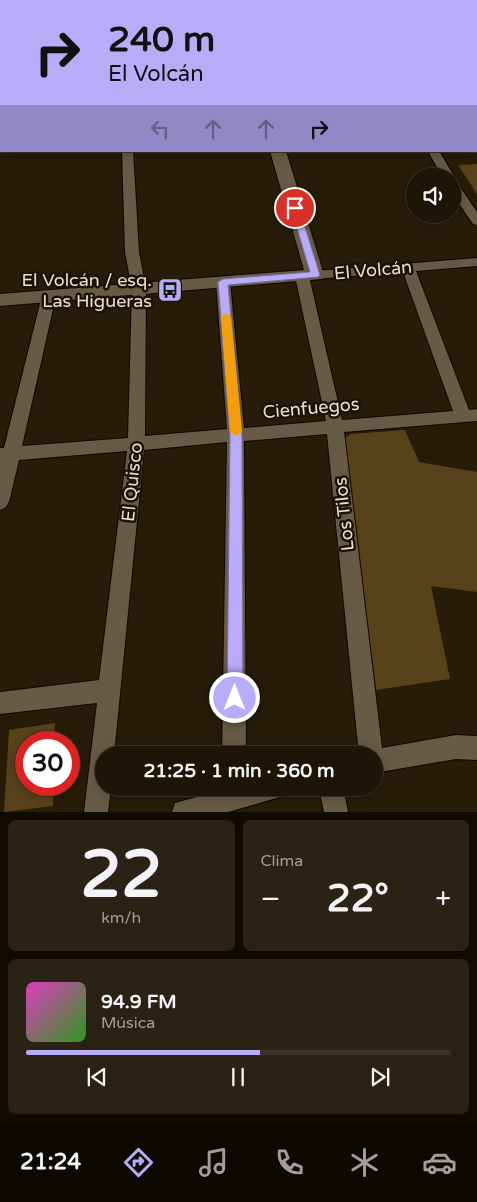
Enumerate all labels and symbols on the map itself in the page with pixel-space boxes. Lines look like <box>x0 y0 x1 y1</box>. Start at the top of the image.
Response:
pin <box>274 187 316 229</box>
street label: El Volcán <box>333 256 413 284</box>
place label: El Volcán / esq. Las Higueras <box>22 269 152 312</box>
bus stop icon: El Volcán / esq. Las Higueras <box>157 277 183 303</box>
street label: Cienfuegos <box>262 393 360 423</box>
street label: El Quisco <box>117 441 147 523</box>
street label: Los Tilos <box>329 476 359 552</box>
position arrow <box>208 671 260 723</box>
speed limit sign: 30 <box>15 731 80 796</box>

